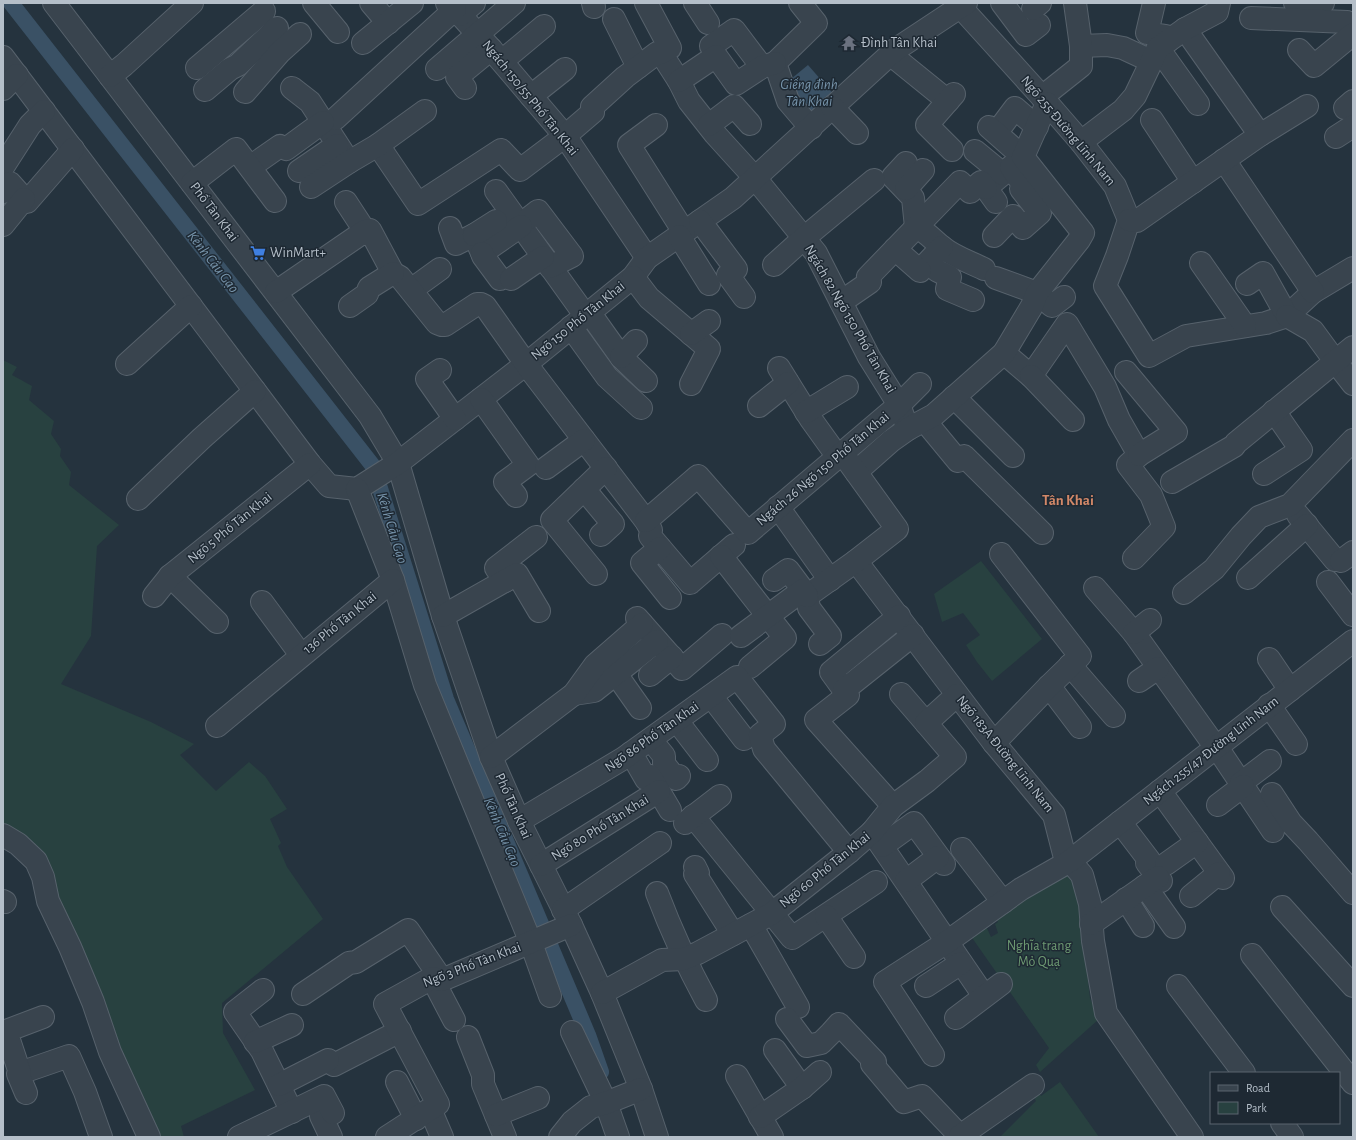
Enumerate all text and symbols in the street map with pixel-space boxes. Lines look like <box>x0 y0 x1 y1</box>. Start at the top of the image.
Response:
temple icon: Đình Tân Khai <box>840 34 858 52</box>
place label: Đình Tân Khai <box>861 36 937 50</box>
street label: Ngách 150/55 Phố Tân Khai <box>479 37 581 158</box>
street label: Ngõ 255 Đường Lĩnh Nam <box>1018 73 1118 189</box>
water label: Giếng đình Tân Khai <box>780 77 838 109</box>
street label: Phố Tân Khai <box>187 179 242 244</box>
water label: Kênh Cầu Gạo <box>184 228 242 296</box>
street label: Ngách 82 Ngõ 150 Phố Tân Khai <box>802 242 899 395</box>
supermarket icon: WinMart+ <box>249 244 267 262</box>
place label: WinMart+ <box>270 246 326 260</box>
street label: Ngõ 150 Phố Tân Khai <box>528 278 627 363</box>
street label: Ngách 26 Ngõ 150 Phố Tân Khai <box>753 409 892 529</box>
street label: Ngõ 5 Phố Tân Khai <box>185 489 275 566</box>
water label: Kênh Cầu Gạo <box>374 491 410 565</box>
district label: Tân Khai <box>1042 493 1094 508</box>
street label: 136 Phố Tân Khai <box>300 589 379 657</box>
street label: Ngõ 183A Đường Lĩnh Nam <box>954 693 1056 815</box>
street label: Ngách 255/47 Đường Lĩnh Nam <box>1141 694 1281 808</box>
street label: Ngõ 86 Phố Tân Khai <box>602 699 702 775</box>
street label: Phố Tân Khai <box>492 771 535 841</box>
street label: Ngõ 80 Phố Tân Khai <box>548 792 651 864</box>
water label: Kênh Cầu Gạo <box>481 795 523 869</box>
street label: Ngõ 60 Phố Tân Khai <box>777 829 873 911</box>
street label: Ngõ 3 Phố Tân Khai <box>421 939 523 990</box>
park label: Nghĩa trang Mỏ Quạ <box>1007 939 1072 969</box>
legend <box>1210 1072 1340 1124</box>
text: Road <box>1246 1082 1270 1094</box>
text: Park <box>1246 1102 1267 1114</box>

